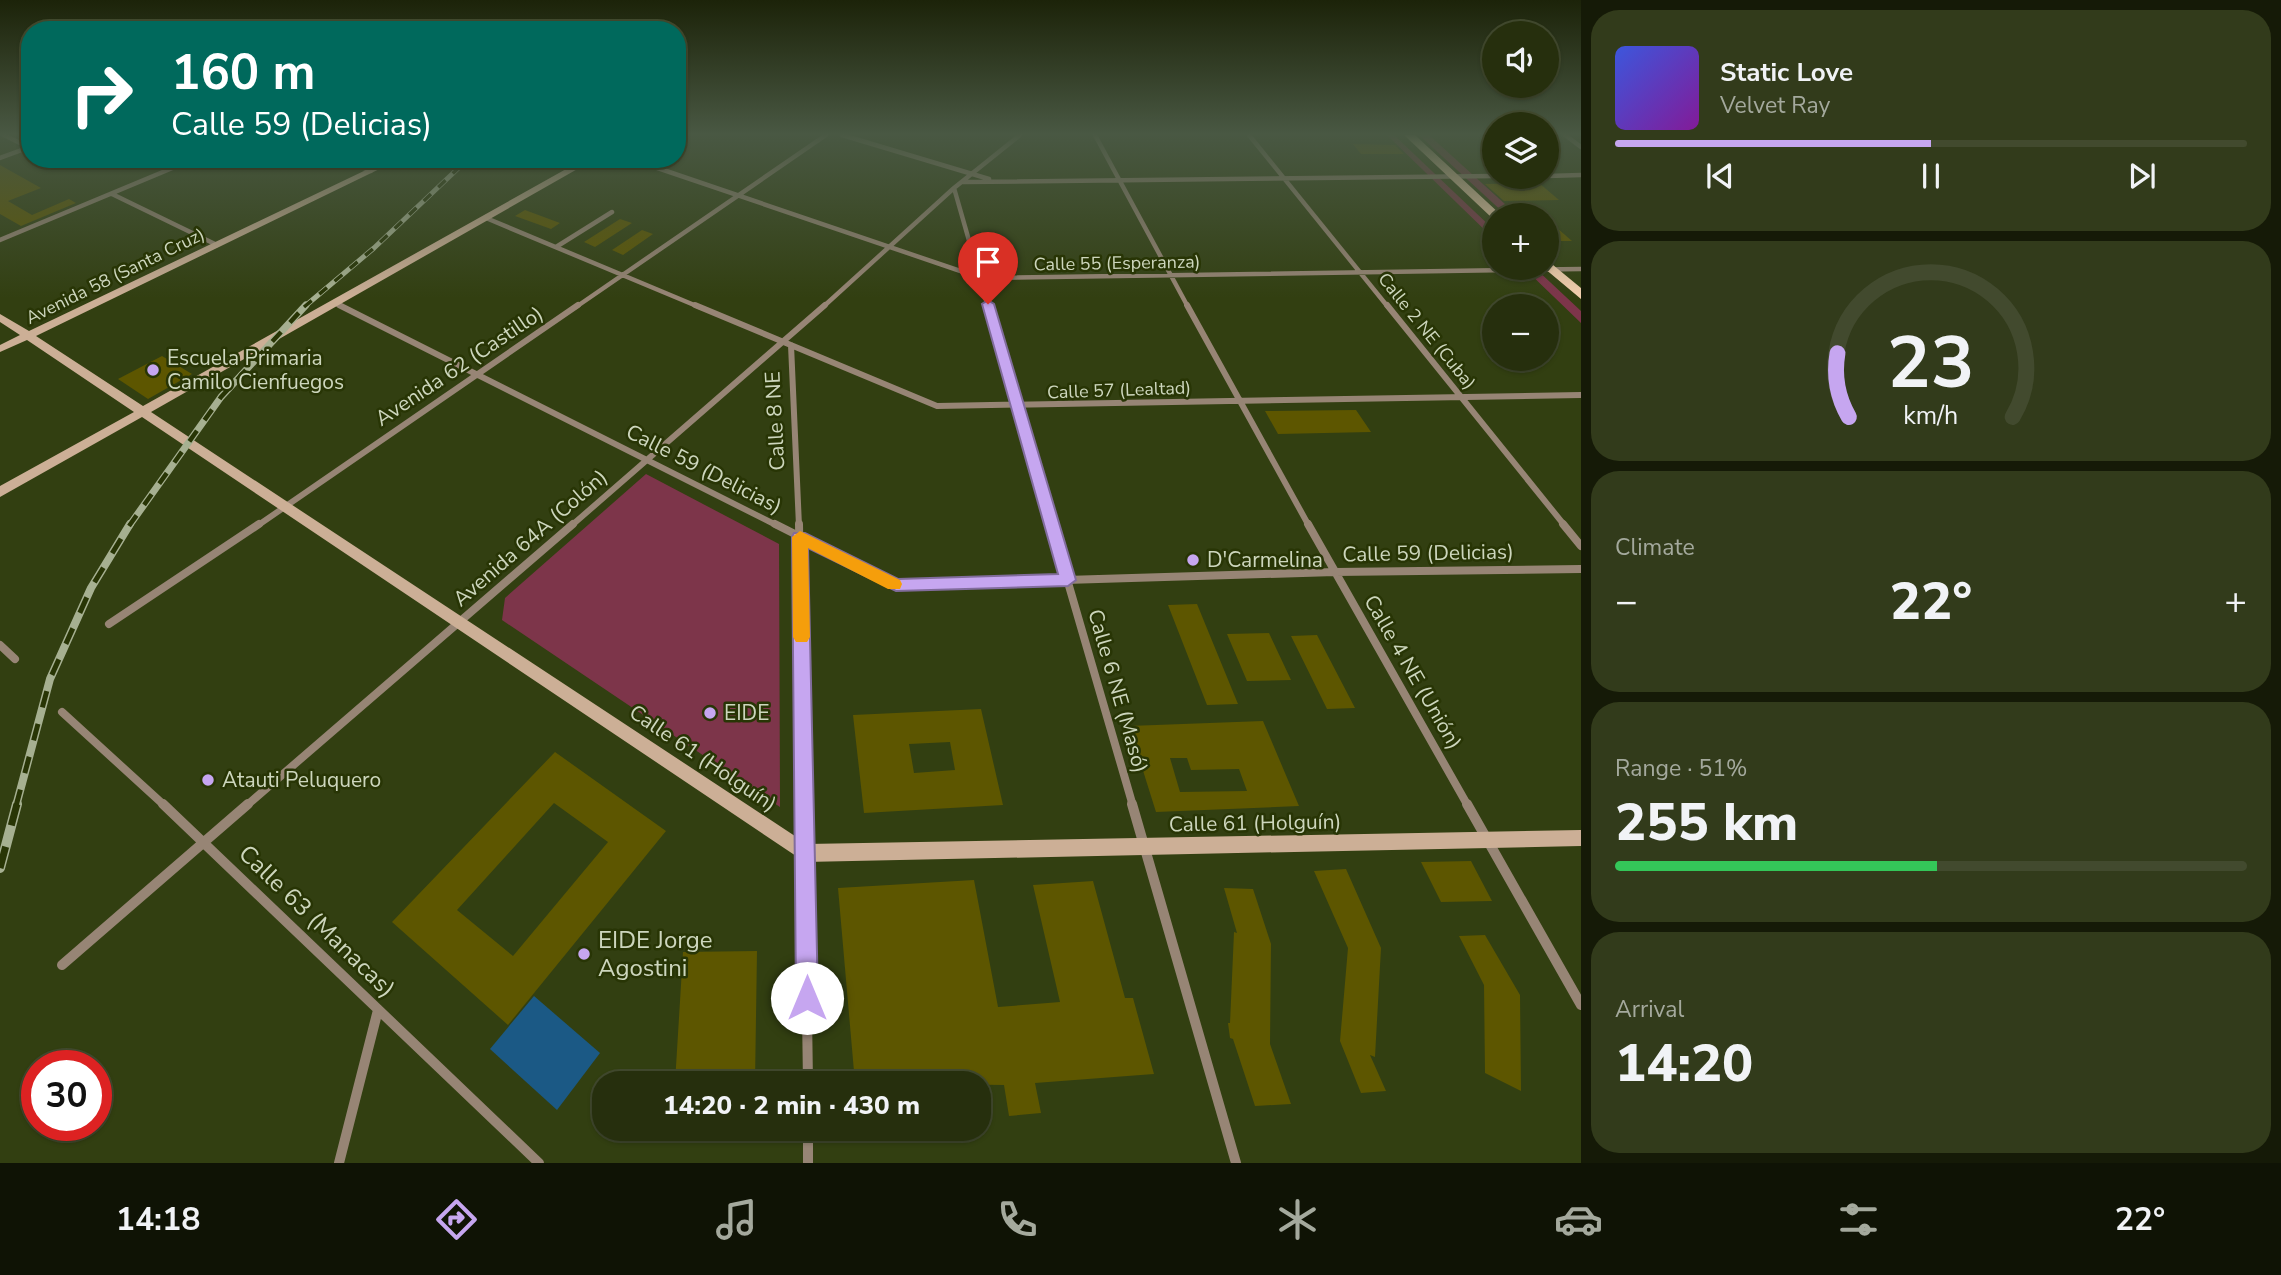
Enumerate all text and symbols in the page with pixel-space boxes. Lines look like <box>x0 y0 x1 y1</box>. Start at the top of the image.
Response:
map controls <box>1482 21 1559 371</box>
button: sound <box>1482 21 1559 98</box>
text: 160 m <box>171 39 315 106</box>
icon: right <box>56 49 147 140</box>
text: Static Love <box>1720 55 1853 90</box>
text: Velvet Ray <box>1720 90 1830 121</box>
text: Calle 59 (Delicias) <box>171 103 432 146</box>
button: layers <box>1482 112 1559 189</box>
icon: previous <box>1701 157 1739 195</box>
icon: pause <box>1912 157 1950 195</box>
icon: next <box>2123 157 2161 195</box>
button: + <box>1482 203 1559 280</box>
street label: Avenida 58 (Santa Cruz) <box>21 222 209 330</box>
pin <box>958 232 1018 304</box>
icon: arrive <box>969 243 1007 281</box>
street label: Calle 55 (Esperanza) <box>1033 250 1201 276</box>
street label: Calle 2 NE (Cuba) <box>1373 268 1481 394</box>
button: − <box>1482 294 1559 371</box>
street label: Avenida 62 (Castillo) <box>370 299 548 433</box>
text: 23 <box>1887 313 1975 413</box>
place label: Escuela Primaria Camilo Cienfuegos <box>167 344 344 396</box>
marker: Escuela Primaria Camilo Cienfuegos <box>145 362 161 378</box>
street label: Calle 8 NE <box>758 371 792 471</box>
street label: Calle 57 (Lealtad) <box>1047 375 1191 405</box>
text: km/h <box>1903 399 1959 433</box>
street label: Calle 59 (Delicias) <box>621 418 787 520</box>
street label: Avenida 64A (Colón) <box>447 463 613 613</box>
text: Climate <box>1615 532 1695 563</box>
street label: Calle 59 (Delicias) <box>1342 538 1514 568</box>
place label: D'Carmelina <box>1207 546 1323 574</box>
marker: D'Carmelina <box>1185 552 1201 568</box>
text: 22° <box>1890 566 1972 637</box>
text: − <box>1615 576 1638 627</box>
text: + <box>2224 576 2247 627</box>
street label: Calle 4 NE (Unión) <box>1357 590 1469 754</box>
street label: Calle 6 NE (Masó) <box>1081 606 1155 776</box>
street label: Calle 61 (Holguín) <box>624 698 782 818</box>
place label: EIDE <box>724 699 769 727</box>
marker: EIDE <box>702 705 718 721</box>
text: Range · 51% <box>1615 753 1747 784</box>
place label: Atauti Peluquero <box>222 766 381 794</box>
marker: Atauti Peluquero <box>200 772 216 788</box>
text: 255 km <box>1615 787 1798 858</box>
street label: Calle 61 (Holguín) <box>1169 807 1341 839</box>
street label: Calle 63 (Manacas) <box>232 838 402 1004</box>
place label: EIDE Jorge Agostini <box>598 924 713 984</box>
marker: EIDE Jorge Agostini <box>576 946 592 962</box>
position arrow <box>770 961 844 1035</box>
text: Arrival <box>1615 994 1684 1025</box>
text: 14:20 <box>1615 1028 1753 1099</box>
speed limit sign: 30 <box>21 1050 112 1141</box>
text: 14:20 · 2 min · 430 m <box>663 1088 920 1123</box>
icon: directions <box>432 1195 481 1244</box>
icon: music <box>712 1195 761 1244</box>
icon: phone <box>993 1195 1042 1244</box>
icon: climate <box>1273 1195 1322 1244</box>
icon: car <box>1554 1195 1603 1244</box>
icon: filters <box>1834 1195 1883 1244</box>
text: 14:18 <box>116 1198 200 1241</box>
text: 22° <box>2115 1198 2165 1241</box>

